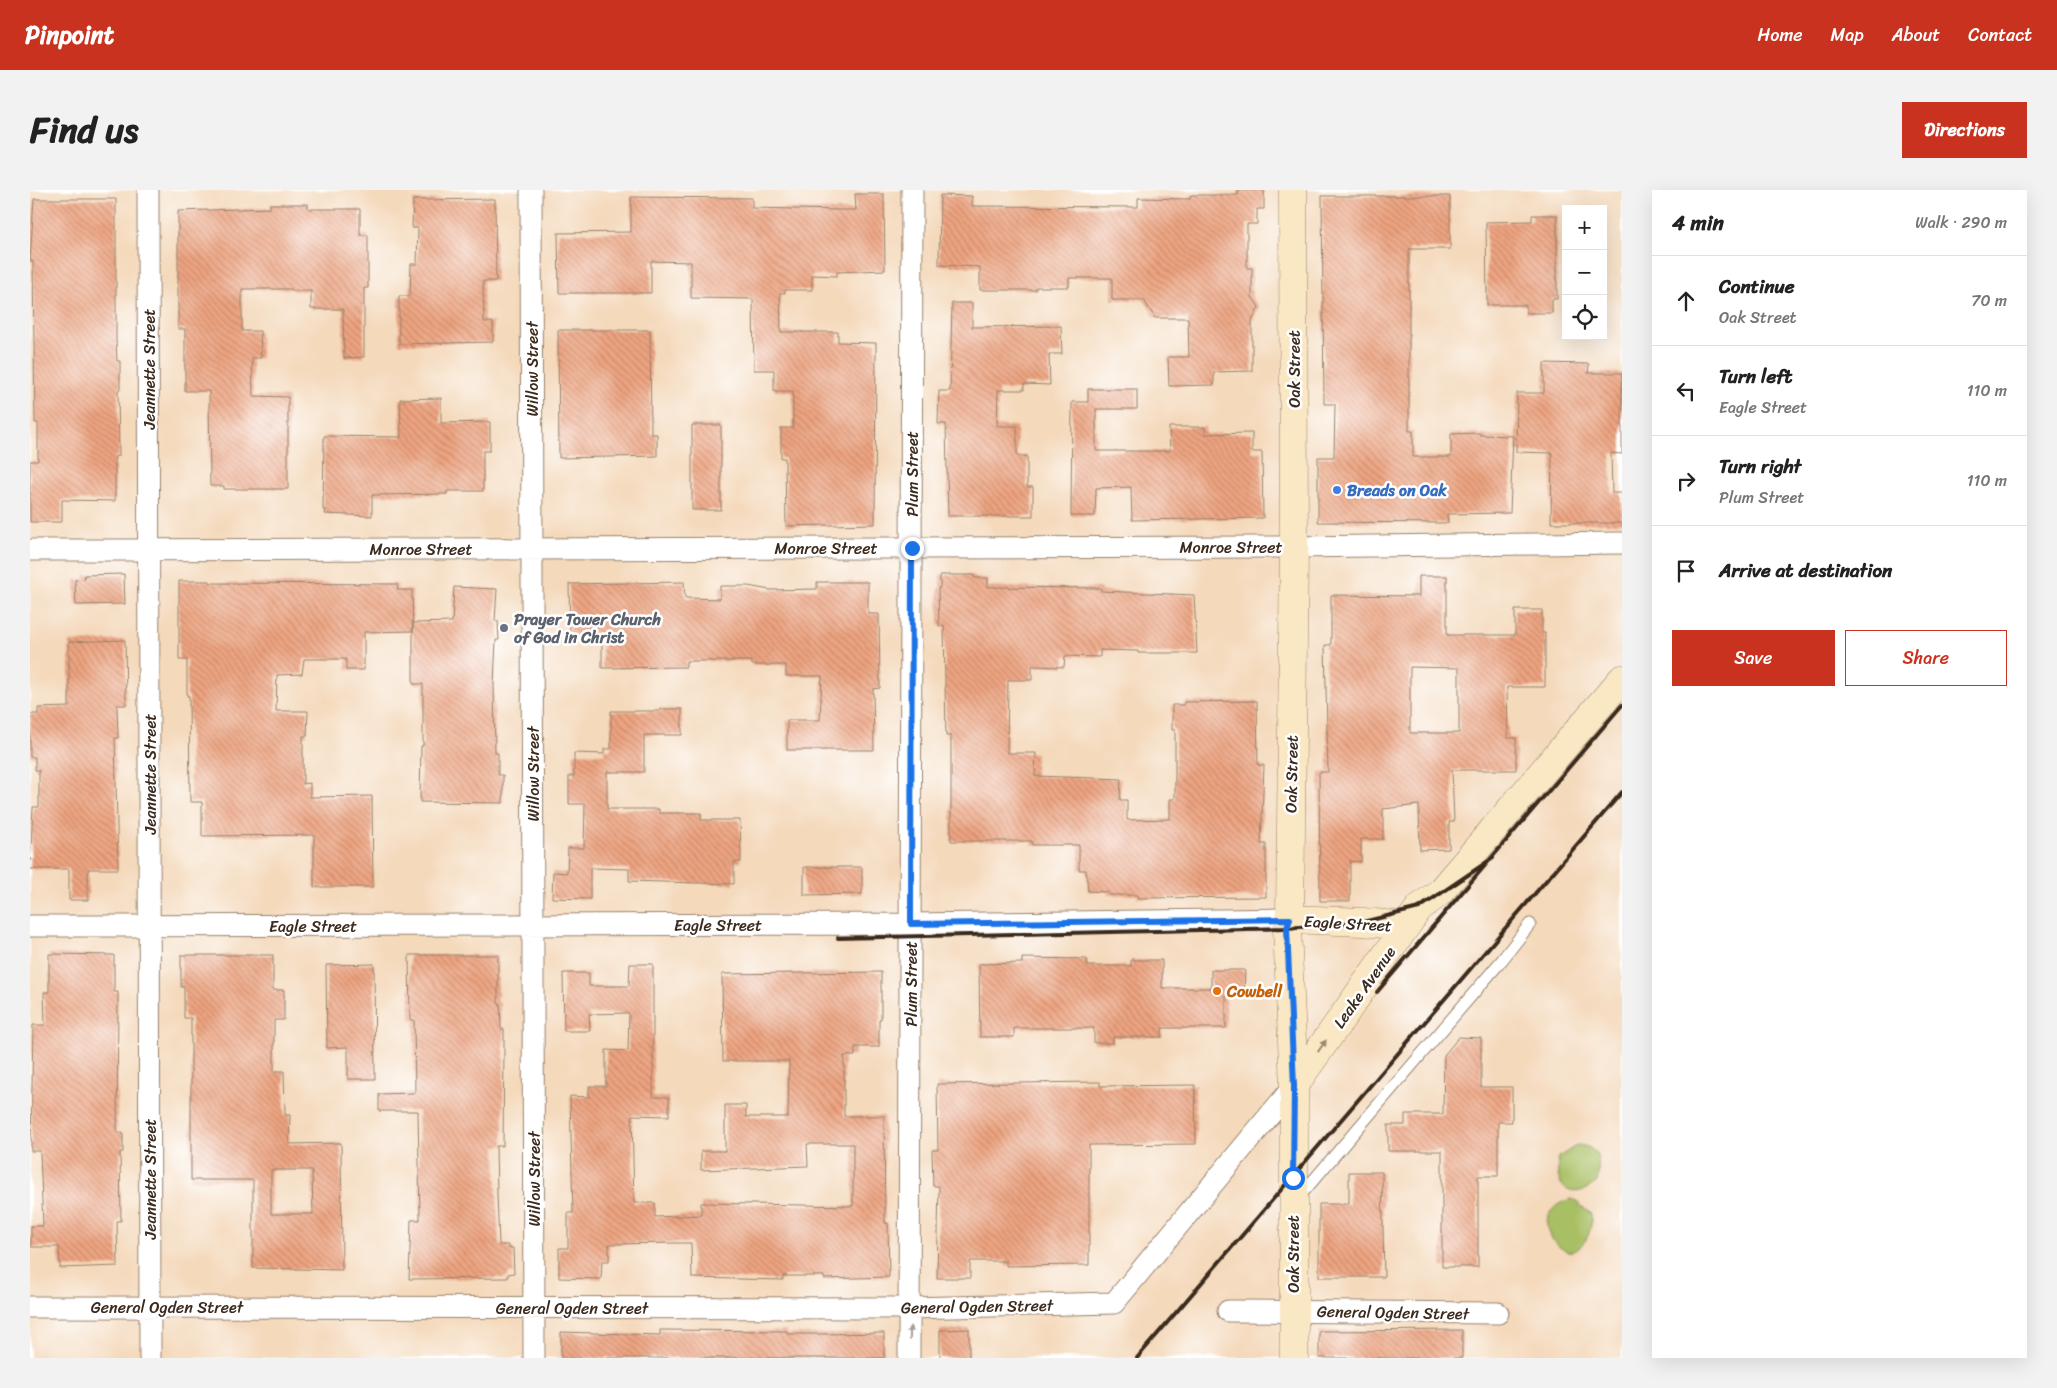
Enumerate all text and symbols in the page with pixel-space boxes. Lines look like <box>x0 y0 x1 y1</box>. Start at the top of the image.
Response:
text: Pinpoint <box>25 14 114 56</box>
text: Home <box>1758 19 1803 51</box>
text: Map <box>1831 19 1864 51</box>
text: About <box>1892 19 1940 51</box>
text: Contact <box>1968 19 2032 51</box>
text: Find us <box>30 99 138 161</box>
button: Directions <box>1902 102 2027 158</box>
text: 4 min <box>1672 204 1724 242</box>
map controls <box>1562 205 1607 340</box>
button: + <box>1562 205 1607 250</box>
text: Walk · 290 m <box>1915 208 2007 237</box>
button: − <box>1562 250 1607 295</box>
text: Continue <box>1719 270 1795 303</box>
text: 70 m <box>1971 286 2007 315</box>
icon: ahead <box>1672 287 1700 315</box>
button: locate <box>1562 295 1607 340</box>
text: Oak Street <box>1719 303 1797 332</box>
street label: Jeannette Street <box>135 309 164 430</box>
street label: Willow Street <box>518 321 547 417</box>
street label: Oak Street <box>1280 330 1309 408</box>
text: Turn left <box>1719 360 1792 393</box>
text: 110 m <box>1967 376 2007 405</box>
icon: left <box>1672 377 1700 405</box>
text: Eagle Street <box>1719 393 1807 422</box>
street label: Plum Street <box>898 431 927 517</box>
text: Turn right <box>1719 450 1801 483</box>
text: 110 m <box>1967 466 2007 495</box>
icon: right <box>1672 467 1700 495</box>
place label: Breads on Oak <box>1347 476 1447 505</box>
text: Plum Street <box>1719 483 1804 512</box>
marker: Breads on Oak <box>1331 484 1343 496</box>
street label: Monroe Street <box>1180 533 1282 562</box>
street label: Monroe Street <box>775 534 877 563</box>
street label: Monroe Street <box>370 535 472 564</box>
route end <box>901 537 924 560</box>
text: Arrive at destination <box>1719 554 1892 587</box>
icon: arrive <box>1672 557 1700 585</box>
place label: Prayer Tower Church of God in Christ <box>514 605 661 652</box>
marker: Prayer Tower Church of God in Christ <box>498 622 510 634</box>
button: Save <box>1672 630 1835 686</box>
button: Share <box>1845 630 2007 686</box>
street label: Jeannette Street <box>136 714 165 835</box>
street label: Willow Street <box>519 726 548 822</box>
street label: Oak Street <box>1276 735 1307 813</box>
street label: Eagle Street <box>1303 907 1393 940</box>
street label: Eagle Street <box>674 911 762 940</box>
street label: Eagle Street <box>269 912 357 941</box>
street label: Leake Avenue <box>1325 940 1404 1035</box>
street label: Plum Street <box>897 941 926 1027</box>
place label: Cowbell <box>1226 977 1283 1006</box>
marker: Cowbell <box>1211 985 1223 997</box>
one-way arrow <box>1317 1039 1327 1053</box>
street label: Jeannette Street <box>136 1119 165 1240</box>
street label: Willow Street <box>520 1131 549 1227</box>
route start <box>1282 1167 1305 1190</box>
street label: Oak Street <box>1279 1215 1308 1293</box>
street label: General Ogden Street <box>901 1291 1054 1322</box>
street label: General Ogden Street <box>91 1293 244 1322</box>
street label: General Ogden Street <box>496 1294 649 1323</box>
street label: General Ogden Street <box>1317 1297 1470 1328</box>
one-way arrow <box>906 1325 914 1341</box>

